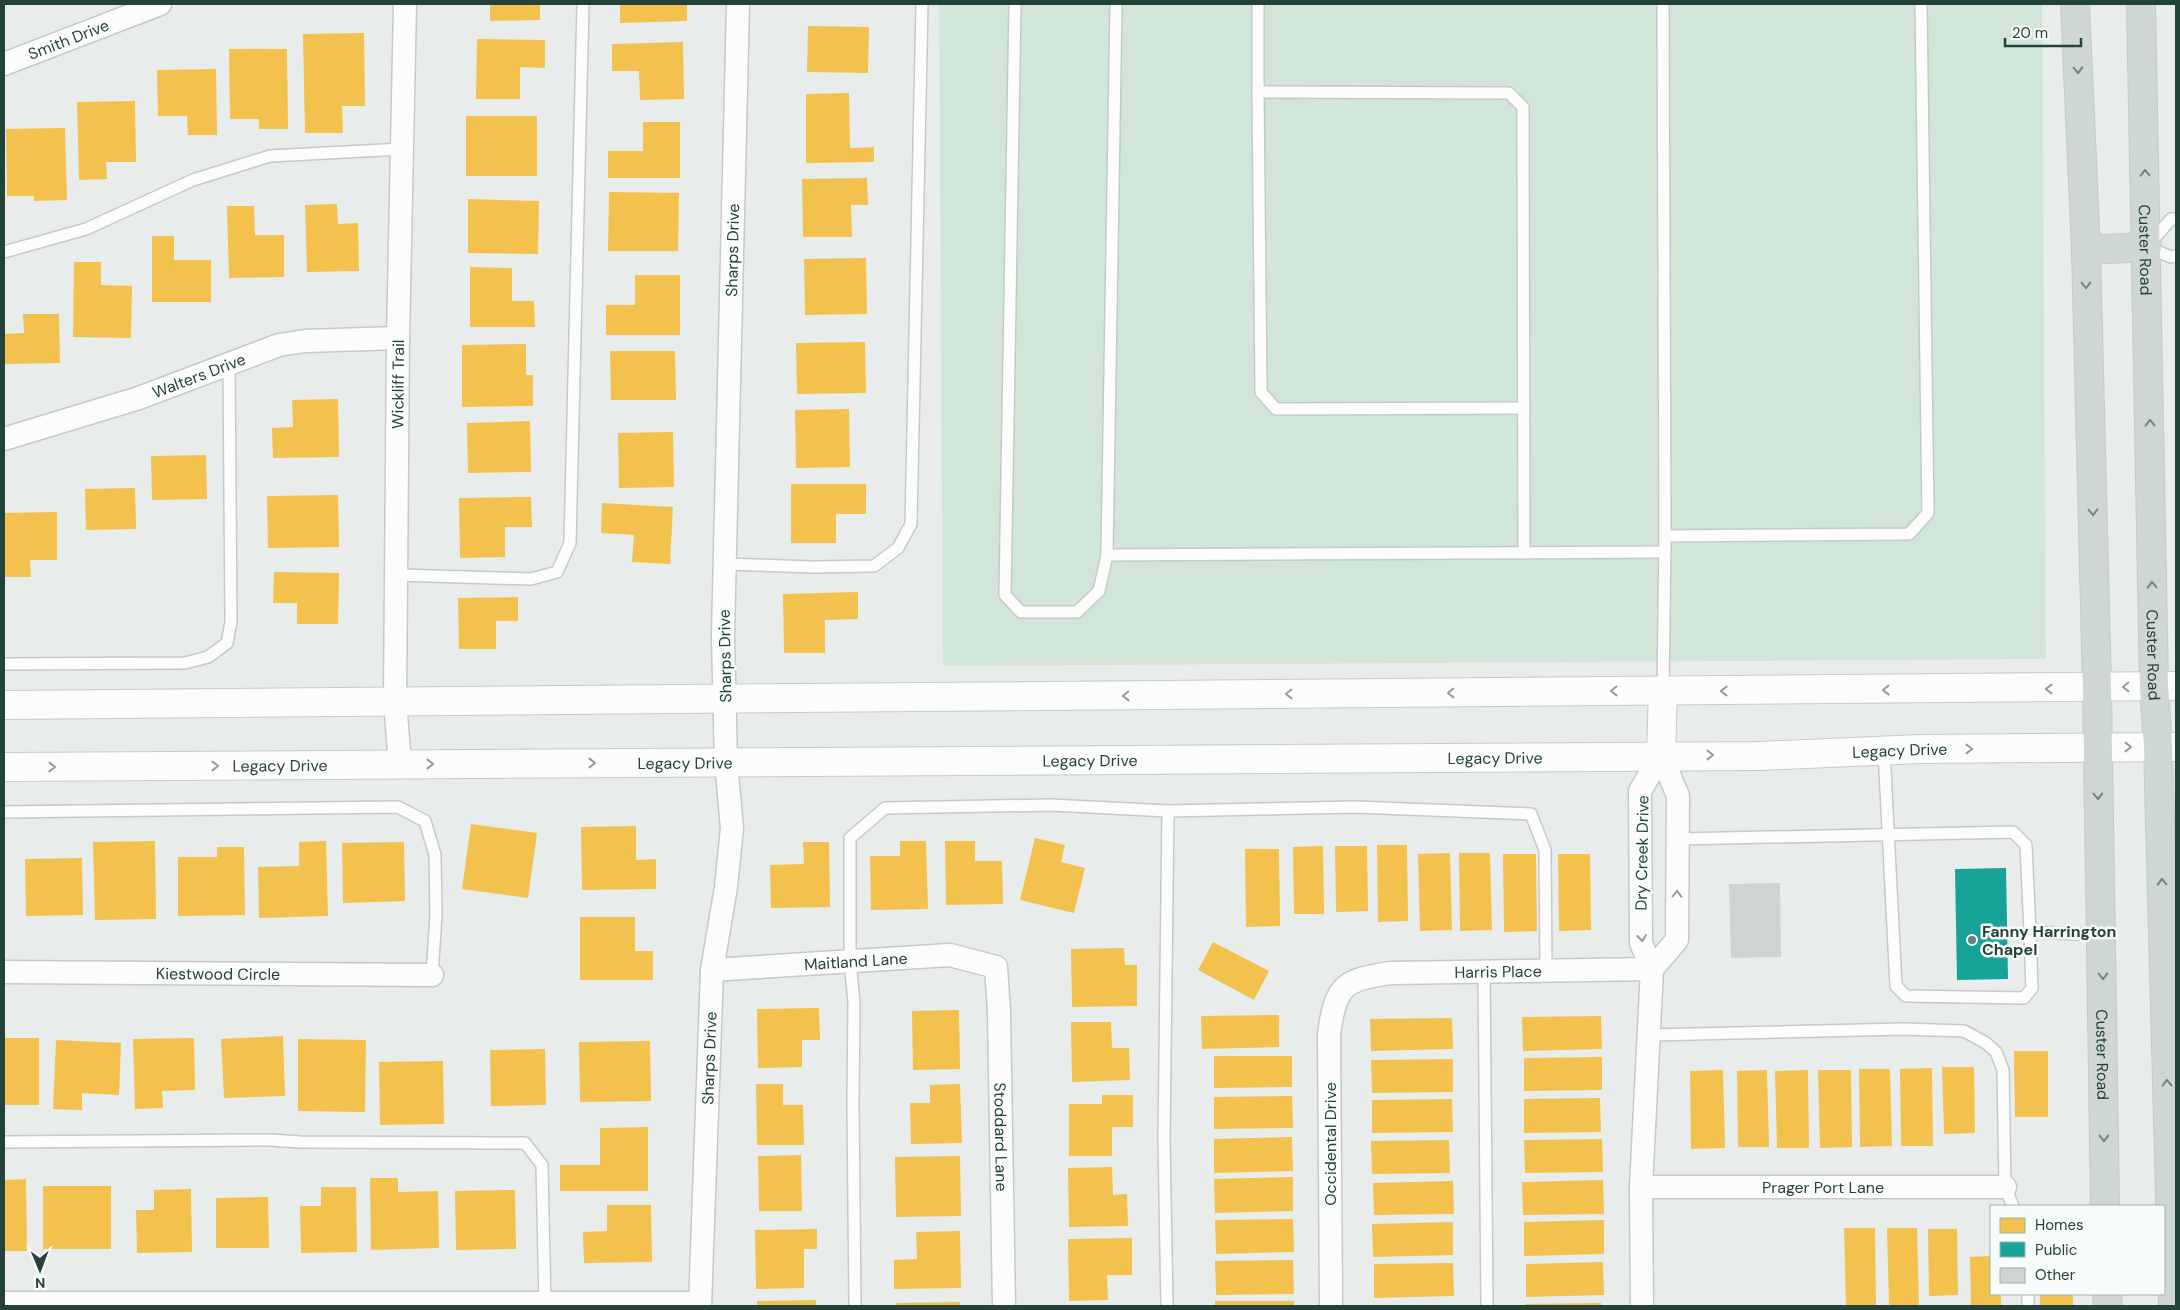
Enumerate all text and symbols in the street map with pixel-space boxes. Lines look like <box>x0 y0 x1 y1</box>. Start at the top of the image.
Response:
street label: Smith Drive <box>25 14 112 64</box>
scale bar <box>2005 15 2081 47</box>
text: 20 m <box>2012 23 2048 43</box>
one-way arrow <box>2073 66 2083 74</box>
one-way arrow <box>2140 169 2151 177</box>
street label: Sharps Drive <box>721 203 744 297</box>
street label: Custer Road <box>2134 204 2157 296</box>
one-way arrow <box>2081 281 2092 289</box>
street label: Wickliff Trail <box>387 339 408 429</box>
street label: Walters Drive <box>149 348 248 403</box>
one-way arrow <box>2145 419 2155 426</box>
one-way arrow <box>2087 508 2098 516</box>
one-way arrow <box>2147 581 2158 589</box>
street label: Sharps Drive <box>714 609 736 703</box>
street label: Custer Road <box>2142 609 2165 701</box>
one-way arrow <box>2121 682 2129 692</box>
one-way arrow <box>2044 684 2052 694</box>
one-way arrow <box>1882 685 1890 695</box>
one-way arrow <box>1610 686 1618 696</box>
one-way arrow <box>1719 686 1727 696</box>
one-way arrow <box>1447 688 1455 698</box>
one-way arrow <box>1285 689 1292 699</box>
one-way arrow <box>1122 691 1130 701</box>
street label: Legacy Drive <box>1852 738 1947 762</box>
one-way arrow <box>2124 742 2132 752</box>
one-way arrow <box>1965 743 1973 754</box>
street label: Legacy Drive <box>1447 747 1543 768</box>
street label: Legacy Drive <box>1042 749 1138 771</box>
one-way arrow <box>1706 750 1714 760</box>
street label: Legacy Drive <box>637 752 733 774</box>
street label: Legacy Drive <box>232 754 328 776</box>
one-way arrow <box>589 758 597 768</box>
one-way arrow <box>426 759 434 769</box>
one-way arrow <box>212 761 219 771</box>
one-way arrow <box>49 762 57 772</box>
one-way arrow <box>2093 792 2104 800</box>
street label: Dry Creek Drive <box>1630 795 1654 911</box>
one-way arrow <box>2157 877 2167 885</box>
one-way arrow <box>1672 890 1682 898</box>
place label: Fanny Harrington Chapel <box>1982 921 2117 960</box>
marker: Fanny Harrington Chapel <box>1966 934 1978 946</box>
one-way arrow <box>1636 935 1647 943</box>
street label: Maitland Lane <box>803 947 908 975</box>
street label: Harris Place <box>1454 960 1542 983</box>
street label: Kiestwood Circle <box>156 963 280 984</box>
one-way arrow <box>2097 972 2108 980</box>
street label: Custer Road <box>2091 1009 2114 1100</box>
street label: Sharps Drive <box>697 1011 721 1105</box>
one-way arrow <box>2162 1078 2172 1086</box>
street label: Stoddard Lane <box>990 1082 1013 1192</box>
street label: Occidental Drive <box>1320 1082 1341 1206</box>
one-way arrow <box>2099 1135 2109 1143</box>
street label: Prager Port Lane <box>1762 1177 1884 1198</box>
legend <box>1990 1205 2165 1295</box>
text: Homes <box>2035 1215 2084 1235</box>
text: Public <box>2035 1240 2077 1260</box>
north arrow <box>15 1245 65 1295</box>
text: Other <box>2035 1265 2076 1285</box>
text: N <box>35 1274 45 1292</box>

